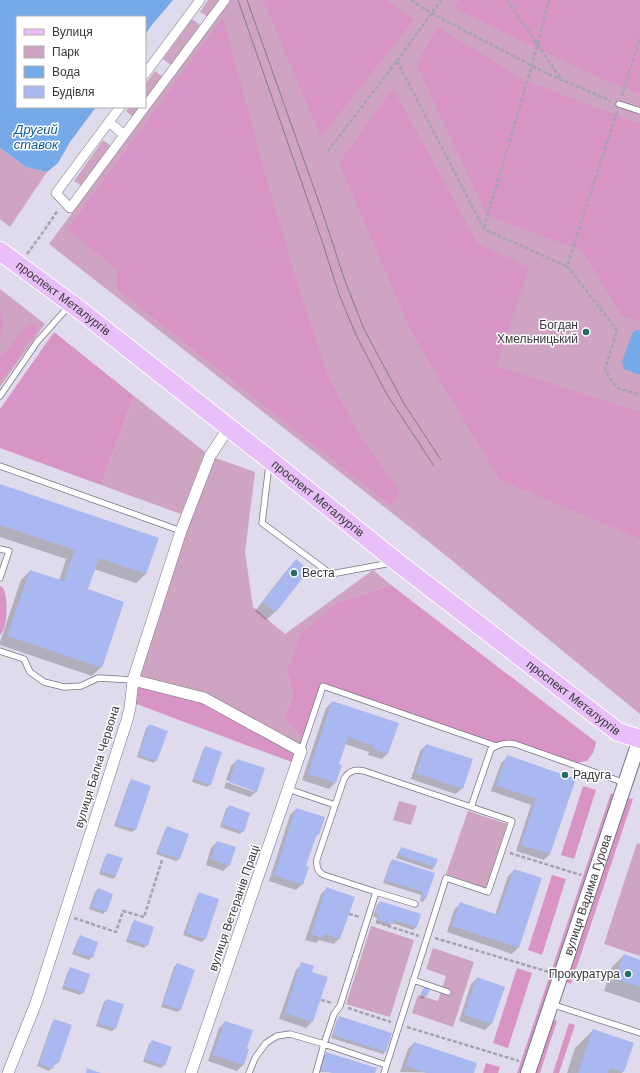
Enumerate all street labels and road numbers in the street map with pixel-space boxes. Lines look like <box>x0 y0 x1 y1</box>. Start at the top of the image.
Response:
street label: проспект Металургів <box>13 258 113 339</box>
street label: проспект Металургів <box>269 457 367 540</box>
street label: проспект Металургів <box>524 657 623 738</box>
street label: вулиця Балка Червона <box>72 704 122 830</box>
street label: вулиця Вадима Гурова <box>561 832 615 957</box>
street label: вулиця Ветеранів Праці <box>206 843 262 973</box>

